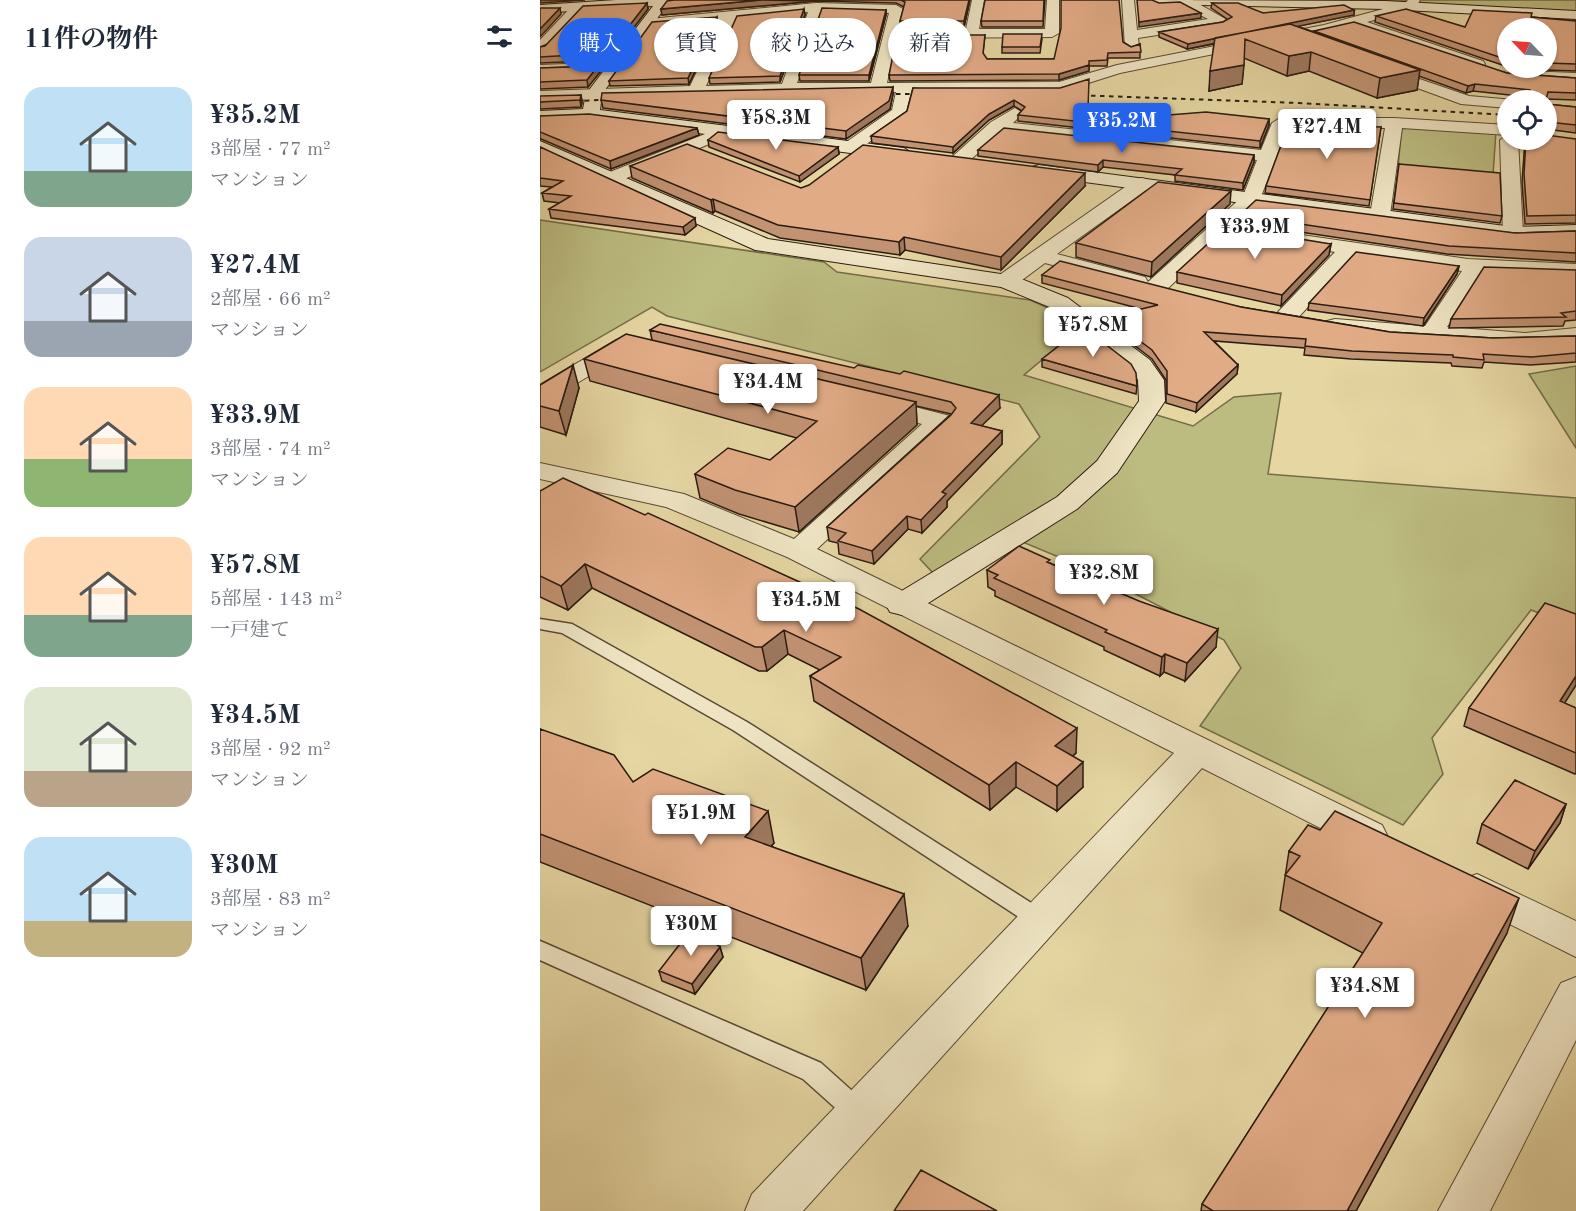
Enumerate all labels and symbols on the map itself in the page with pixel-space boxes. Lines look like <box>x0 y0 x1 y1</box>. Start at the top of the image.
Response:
north arrow <box>1497 18 1557 78</box>
pin: ¥58.3M <box>727 100 825 151</box>
pin: ¥35.2M <box>1073 103 1171 154</box>
pin: ¥27.4M <box>1278 109 1376 160</box>
pin: ¥33.9M <box>1206 209 1304 260</box>
pin: ¥57.8M <box>1044 307 1142 358</box>
pin: ¥34.4M <box>719 364 817 415</box>
pin: ¥32.8M <box>1055 555 1153 606</box>
pin: ¥34.5M <box>757 582 855 633</box>
pin: ¥51.9M <box>652 795 750 846</box>
pin: ¥30M <box>655 906 727 957</box>
pin: ¥34.8M <box>1316 968 1414 1019</box>

